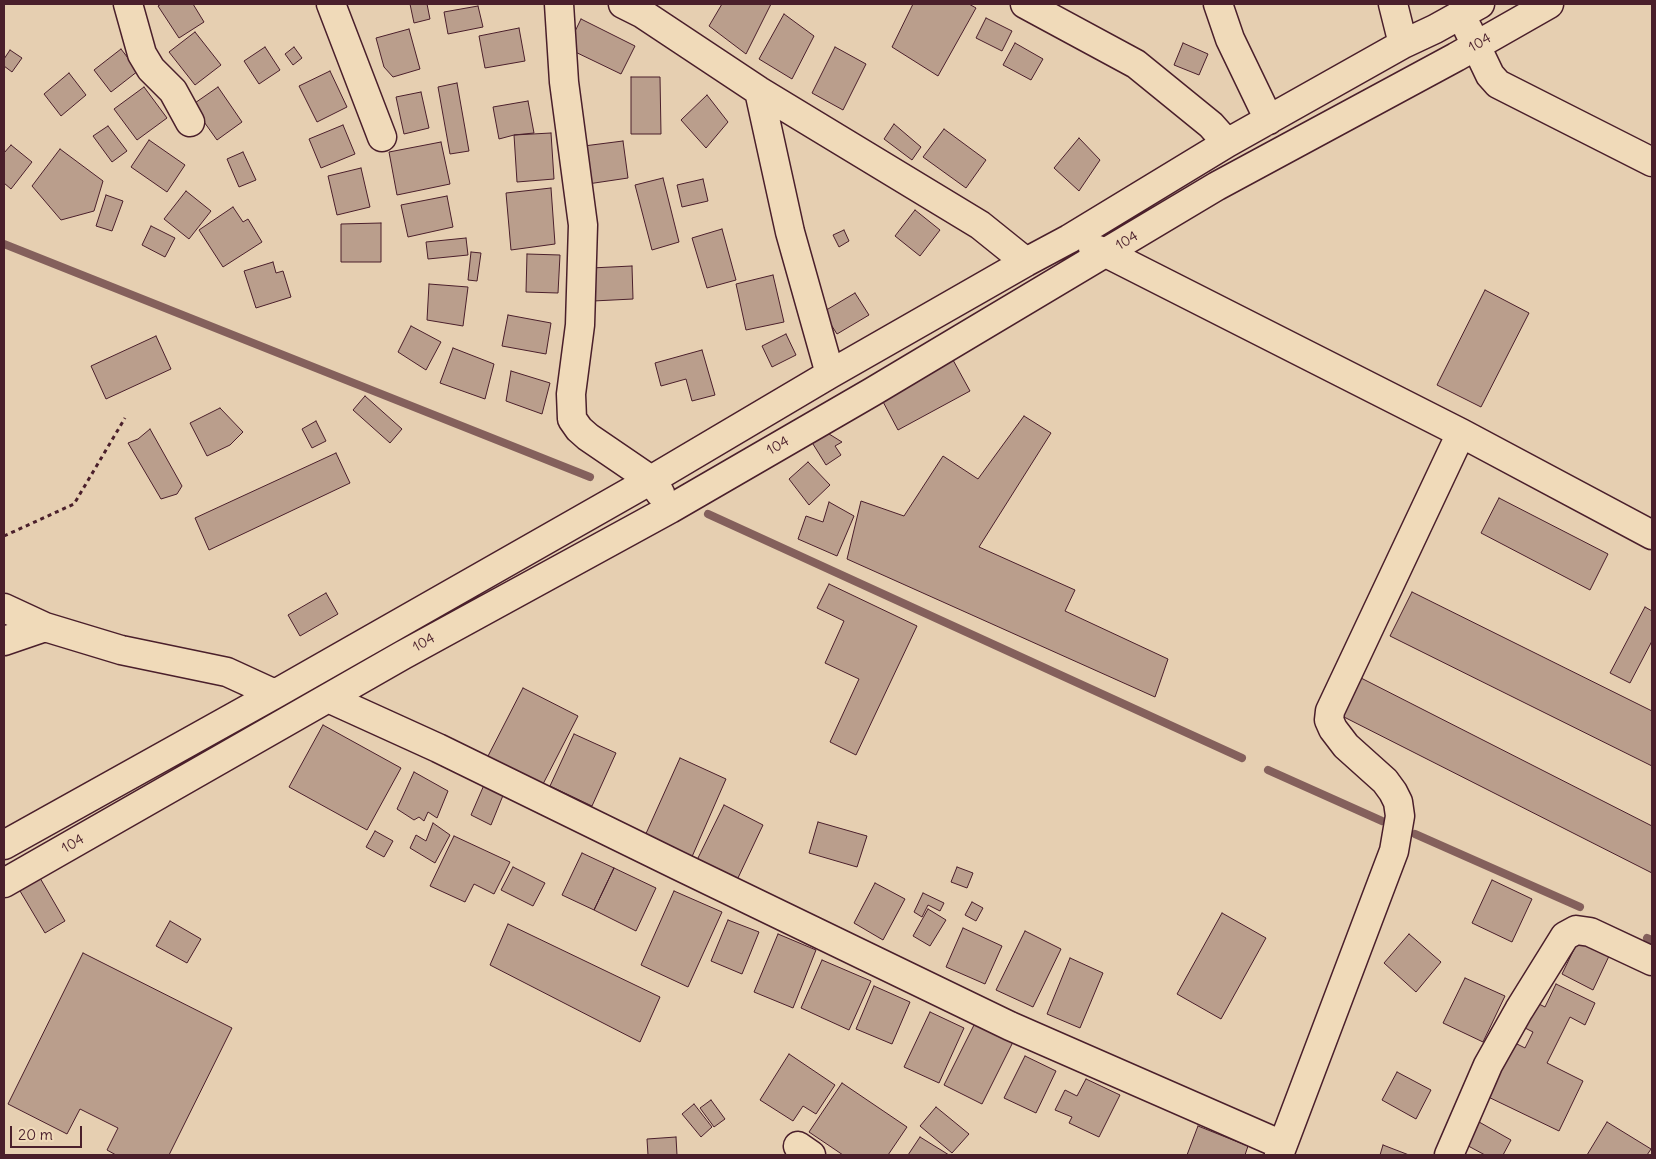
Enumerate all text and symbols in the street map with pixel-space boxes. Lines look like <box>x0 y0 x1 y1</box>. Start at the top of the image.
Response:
street label: 104 <box>1466 30 1494 56</box>
street label: 104 <box>1113 228 1141 254</box>
street label: 104 <box>764 433 792 459</box>
street label: 104 <box>410 630 438 656</box>
street label: 104 <box>59 831 87 857</box>
scale bar <box>12 1116 85 1148</box>
text: 20 m <box>18 1125 53 1144</box>

